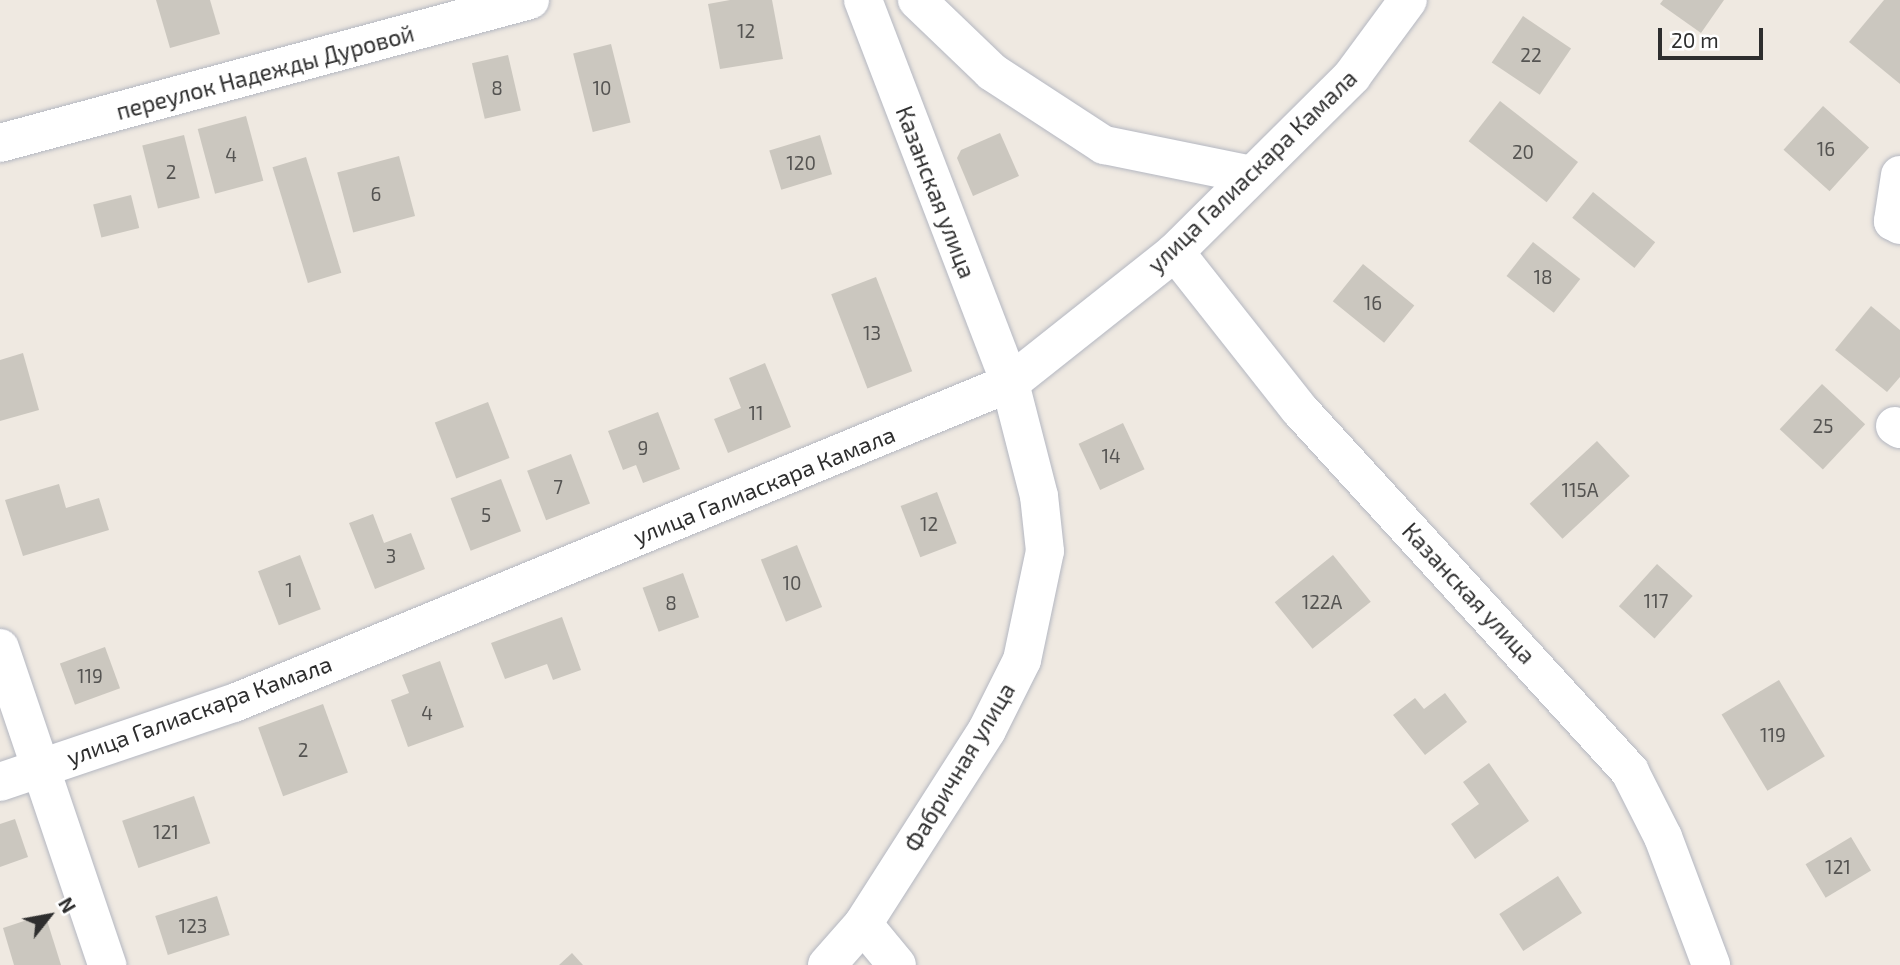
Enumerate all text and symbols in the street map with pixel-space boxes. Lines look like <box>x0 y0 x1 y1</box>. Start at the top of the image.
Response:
scale bar <box>1662 14 1767 58</box>
street label: переулок Надежды Дуровой <box>113 19 417 125</box>
house number: 12 <box>737 20 755 42</box>
text: 20 m <box>1671 27 1719 52</box>
house number: 22 <box>1520 44 1542 66</box>
street label: улица Галиаскара Камала <box>1142 64 1362 278</box>
house number: 8 <box>491 77 503 99</box>
house number: 10 <box>592 77 612 99</box>
street label: Казанская улица <box>890 102 982 282</box>
house number: 16 <box>1817 138 1835 160</box>
house number: 20 <box>1512 141 1534 163</box>
house number: 4 <box>225 144 237 166</box>
house number: 120 <box>786 152 816 174</box>
house number: 2 <box>166 161 176 183</box>
house number: 6 <box>371 183 381 205</box>
house number: 18 <box>1533 266 1553 288</box>
house number: 16 <box>1364 292 1382 314</box>
house number: 13 <box>863 322 881 344</box>
house number: 11 <box>748 402 764 424</box>
house number: 25 <box>1813 415 1833 437</box>
street label: улица Галиаскара Камала <box>629 420 899 550</box>
house number: 9 <box>638 437 648 459</box>
house number: 14 <box>1101 445 1121 467</box>
house number: 7 <box>553 476 563 498</box>
house number: 115А <box>1561 479 1599 501</box>
house number: 5 <box>481 504 491 526</box>
house number: 12 <box>920 513 938 535</box>
street label: Казанская улица <box>1397 517 1541 669</box>
house number: 3 <box>386 545 396 567</box>
house number: 10 <box>782 572 802 594</box>
house number: 1 <box>285 579 293 601</box>
house number: 117 <box>1644 590 1668 612</box>
house number: 122А <box>1302 591 1342 613</box>
house number: 8 <box>665 592 677 614</box>
street label: улица Галиаскара Камала <box>63 649 335 771</box>
house number: 119 <box>77 665 103 687</box>
street label: Фабричная улица <box>898 678 1020 856</box>
house number: 4 <box>421 702 433 724</box>
house number: 119 <box>1760 724 1786 746</box>
house number: 2 <box>298 739 308 761</box>
house number: 121 <box>153 821 179 843</box>
house number: 121 <box>1825 856 1851 878</box>
north arrow <box>14 881 84 951</box>
text: N <box>54 893 81 917</box>
house number: 123 <box>179 915 207 937</box>

